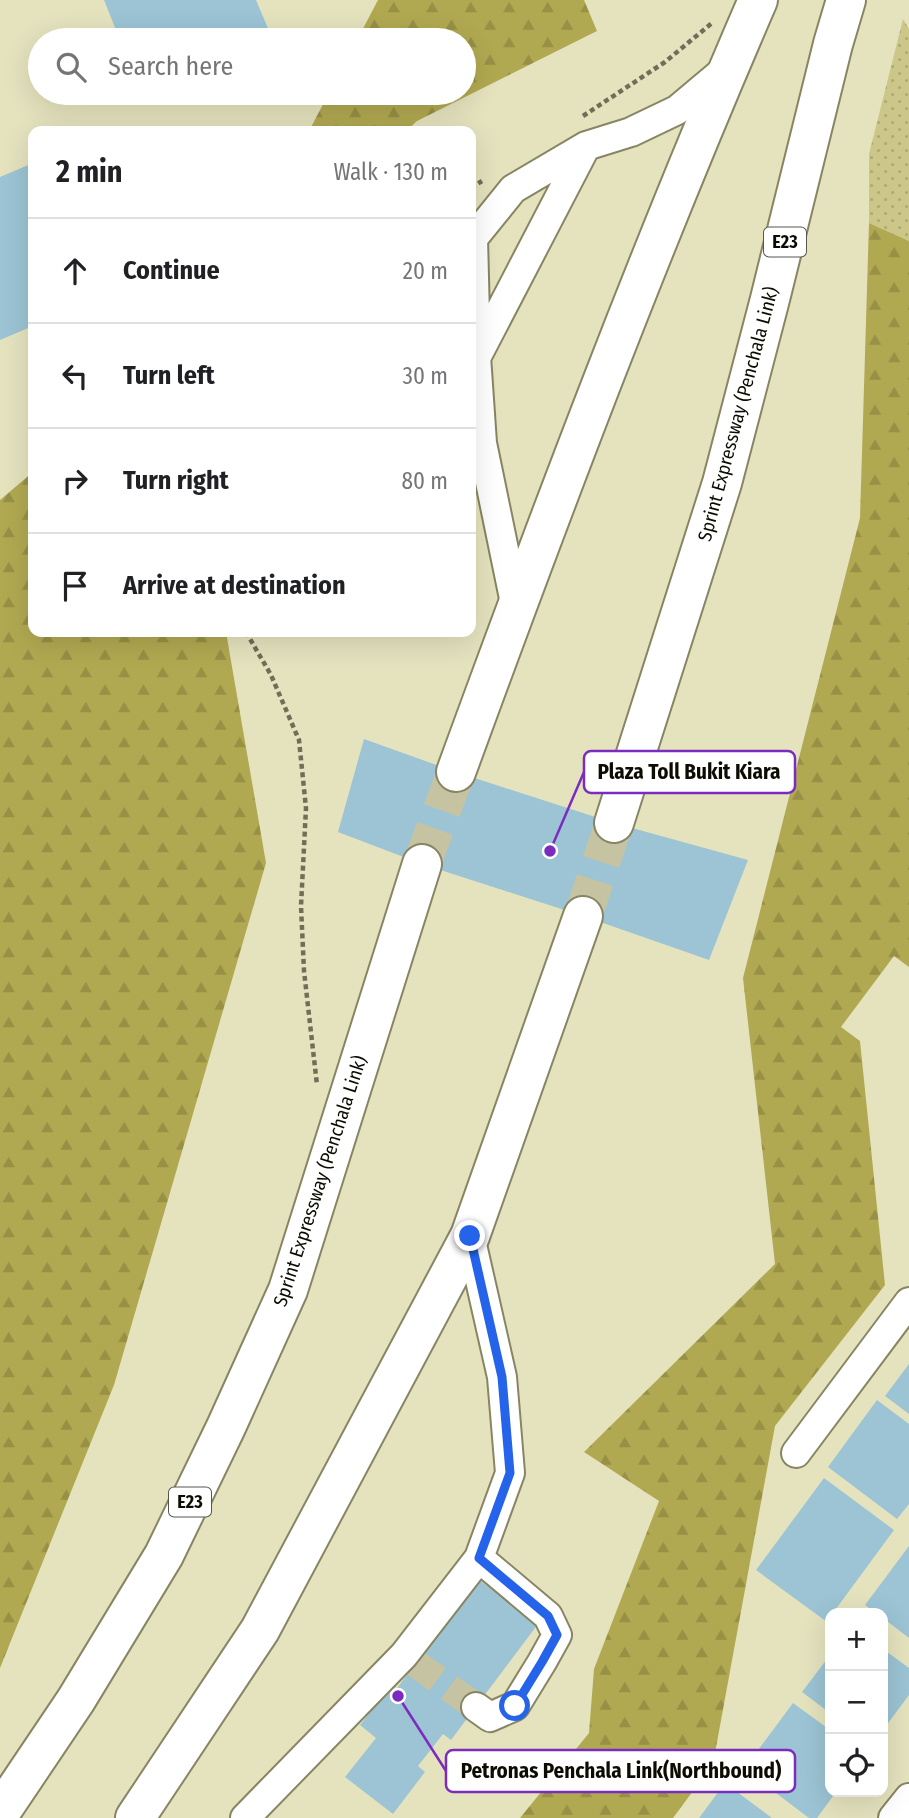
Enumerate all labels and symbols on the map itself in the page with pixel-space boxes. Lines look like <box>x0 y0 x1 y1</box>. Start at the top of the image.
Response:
road number: E23 <box>764 228 806 256</box>
street label: Sprint Expressway (Penchala Link) <box>693 284 783 544</box>
callout: Plaza Toll Bukit Kiara <box>584 751 795 793</box>
text: Plaza Toll Bukit Kiara <box>598 759 780 785</box>
street label: Sprint Expressway (Penchala Link) <box>268 1053 372 1309</box>
route end <box>454 1220 485 1251</box>
road number: E23 <box>169 1488 211 1517</box>
route start <box>499 1690 530 1721</box>
callout: Petronas Penchala Link(Northbound) <box>446 1750 795 1792</box>
text: Petronas Penchala Link(Northbound) <box>461 1758 781 1784</box>

